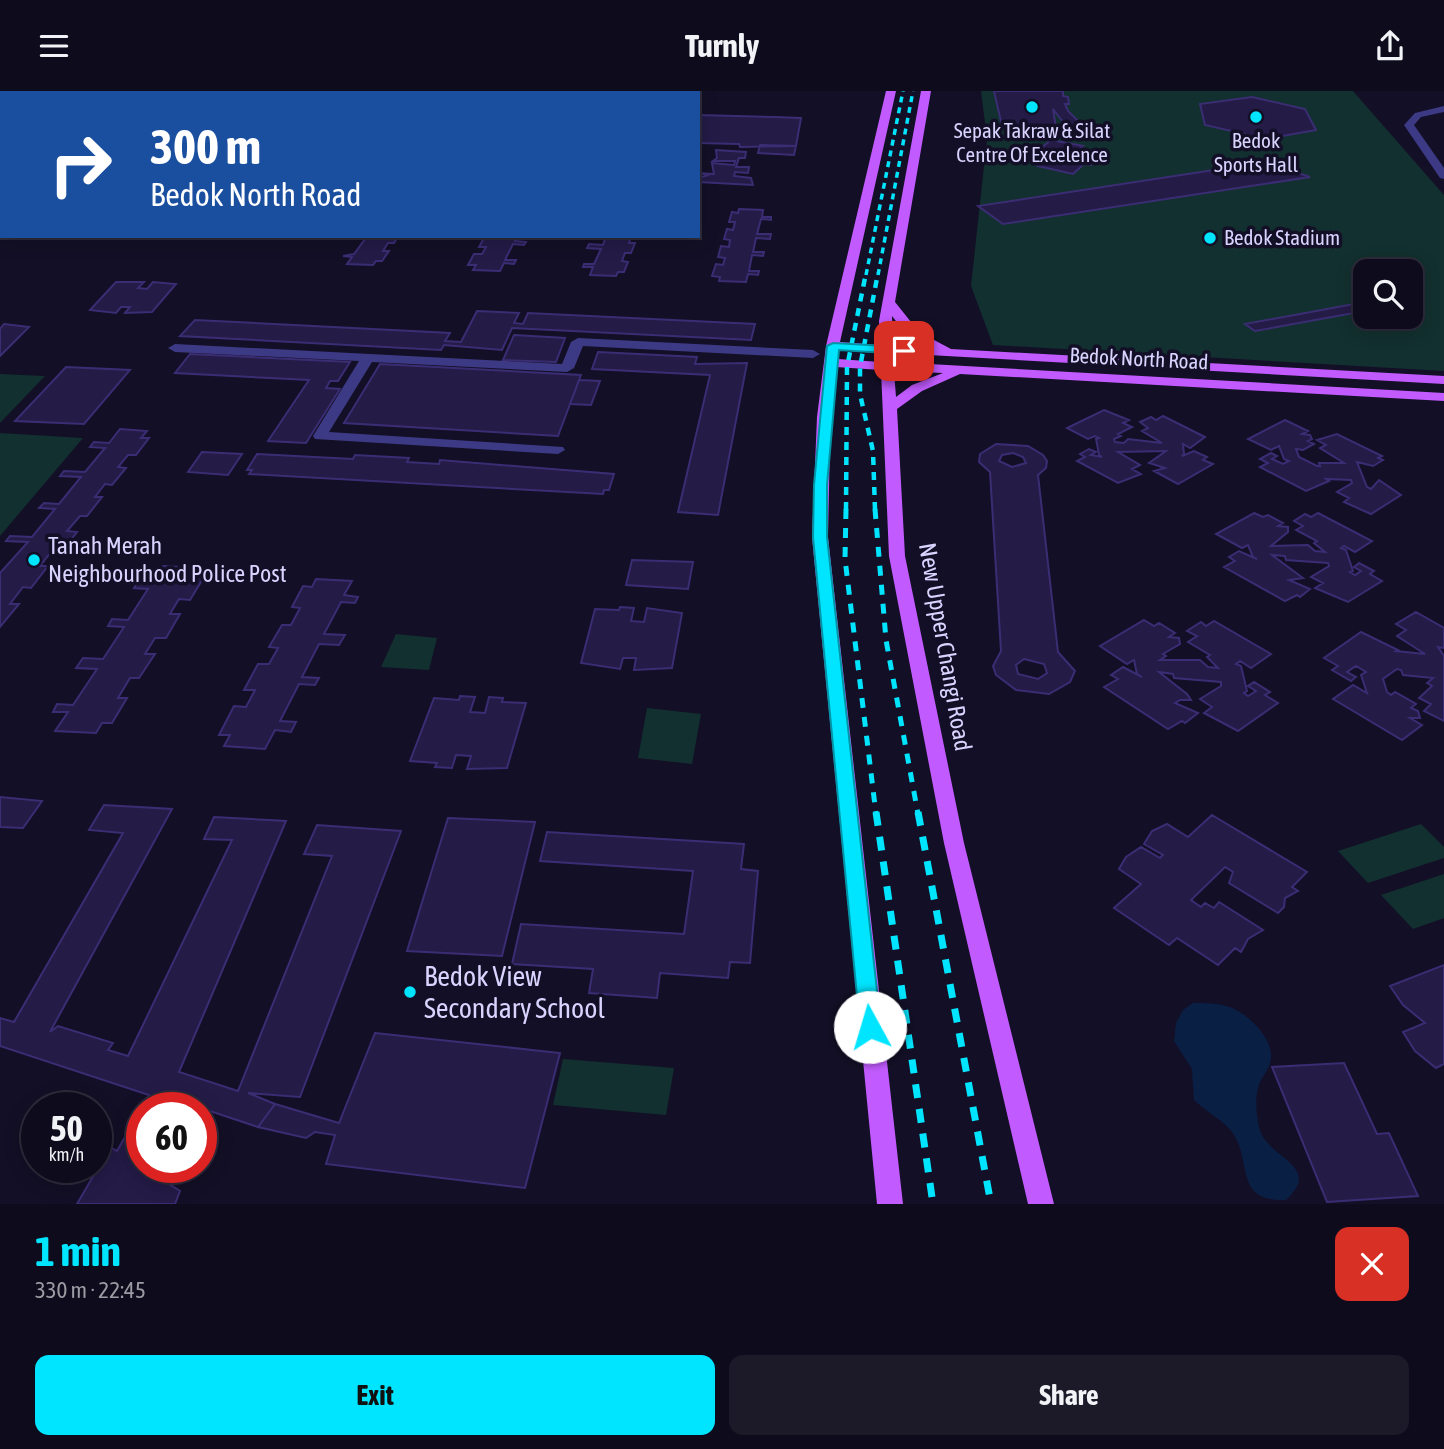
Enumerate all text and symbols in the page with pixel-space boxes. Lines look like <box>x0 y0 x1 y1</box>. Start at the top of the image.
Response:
icon: menu <box>35 27 73 65</box>
text: Turnly <box>685 27 759 64</box>
icon: share <box>1371 27 1409 65</box>
marker: Sepak Takraw & Silat Centre Of Excelence <box>1024 99 1040 115</box>
marker: Bedok Sports Hall <box>1248 109 1264 125</box>
text: 300 m <box>150 118 261 174</box>
place label: Sepak Takraw & Silat Centre Of Excelence <box>954 118 1110 166</box>
icon: right <box>35 119 126 210</box>
place label: Bedok Sports Hall <box>1214 128 1298 176</box>
text: Bedok North Road <box>150 176 361 213</box>
place label: Bedok Stadium <box>1224 225 1340 249</box>
marker: Bedok Stadium <box>1202 230 1218 246</box>
map controls <box>1353 259 1423 329</box>
button: search <box>1353 259 1423 329</box>
pin <box>874 321 934 381</box>
icon: arrive <box>885 332 923 370</box>
street label: Bedok North Road <box>1069 342 1209 374</box>
place label: Tanah Merah Neighbourhood Police Post <box>48 532 287 587</box>
street label: New Upper Changi Road <box>914 541 977 753</box>
marker: Tanah Merah Neighbourhood Police Post <box>26 552 42 568</box>
place label: Bedok View Secondary School <box>424 960 605 1024</box>
marker: Bedok View Secondary School <box>402 984 418 1000</box>
position arrow <box>833 990 907 1064</box>
speed limit sign: 60 <box>126 1092 217 1183</box>
text: 50 <box>50 1108 83 1148</box>
text: km/h <box>49 1144 84 1165</box>
text: 1 min <box>35 1227 121 1275</box>
button: close <box>1335 1227 1409 1301</box>
text: 330 m · 22:45 <box>35 1277 146 1303</box>
button: Exit <box>35 1355 715 1435</box>
button: Share <box>729 1355 1409 1435</box>

